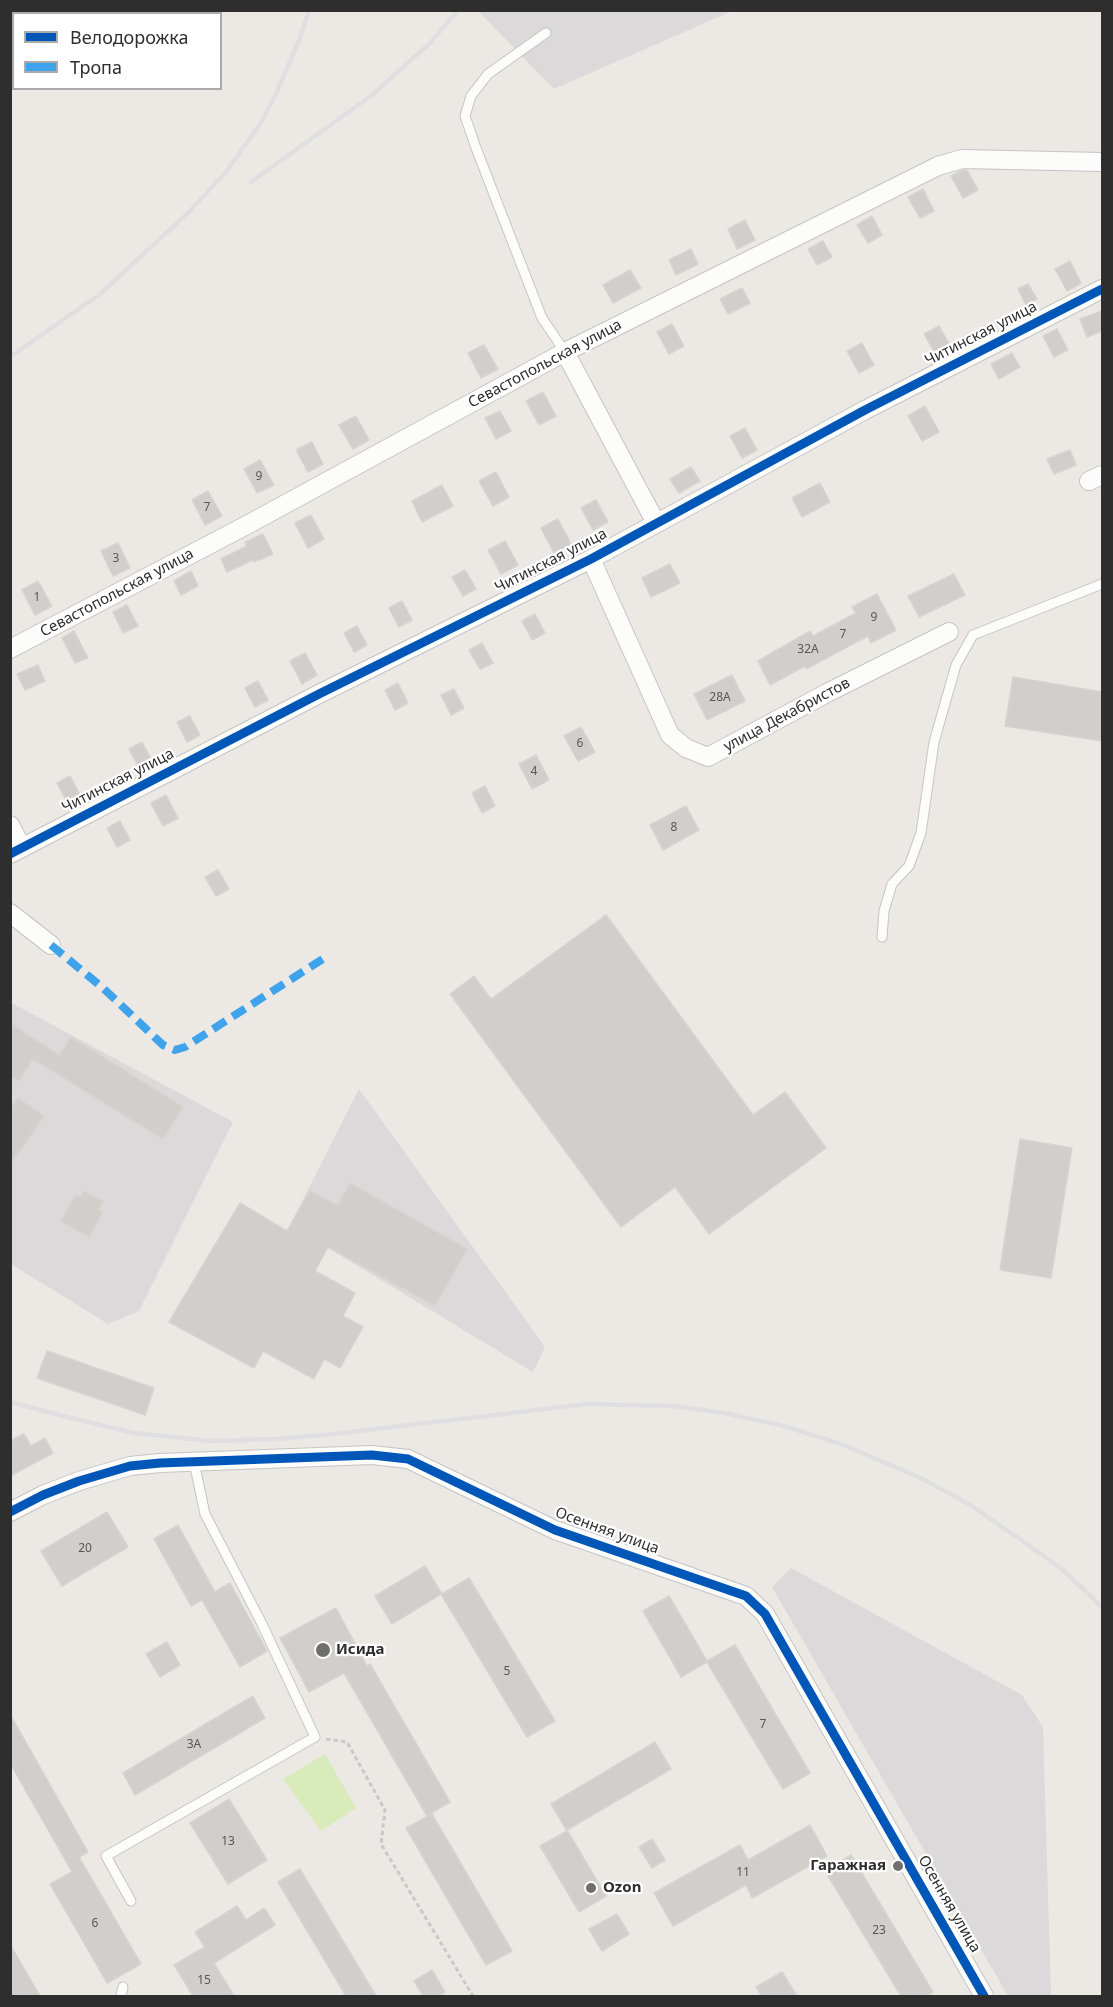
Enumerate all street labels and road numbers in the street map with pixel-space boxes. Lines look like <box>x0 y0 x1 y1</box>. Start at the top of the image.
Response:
street label: Читинская улица <box>922 298 1040 370</box>
street label: Севастопольская улица <box>465 316 625 412</box>
street label: Читинская улица <box>492 525 610 597</box>
street label: Севастопольская улица <box>37 545 197 641</box>
street label: улица Декабристов <box>721 674 853 756</box>
street label: Читинская улица <box>59 745 177 817</box>
street label: Осенняя улица <box>553 1504 661 1558</box>
street label: Осенняя улица <box>914 1852 984 1956</box>

